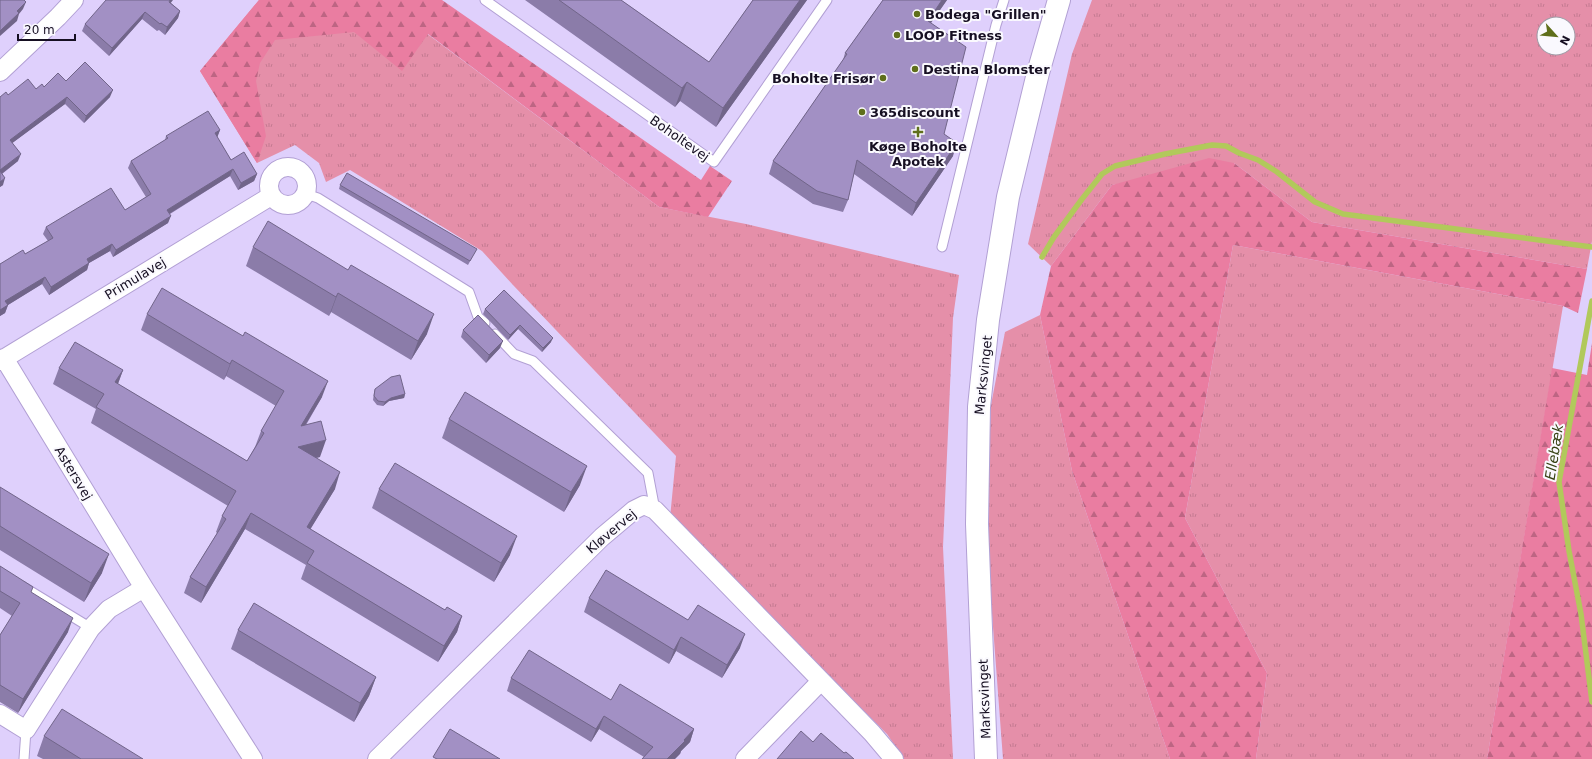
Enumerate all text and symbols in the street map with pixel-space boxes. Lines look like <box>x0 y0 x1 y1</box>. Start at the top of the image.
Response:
place label: Bodega "Grillen" <box>925 7 1047 22</box>
marker: Bodega "Grillen" <box>912 9 922 19</box>
scale bar <box>18 16 75 42</box>
north arrow <box>1536 16 1576 56</box>
text: 20 m <box>24 23 55 37</box>
place label: LOOP Fitness <box>905 28 1002 43</box>
marker: LOOP Fitness <box>892 30 902 40</box>
text: N <box>1557 33 1572 47</box>
place label: Destina Blomster <box>923 62 1050 77</box>
marker: Destina Blomster <box>910 64 920 74</box>
place label: Boholte Frisør <box>772 71 876 86</box>
marker: Boholte Frisør <box>878 73 888 83</box>
place label: 365discount <box>870 105 960 120</box>
marker: 365discount <box>857 107 867 117</box>
street label: Boholtevej <box>647 112 712 164</box>
marker: Køge Boholte Apotek <box>913 127 923 137</box>
place label: Køge Boholte Apotek <box>869 139 967 169</box>
street label: Primulavej <box>102 254 168 302</box>
street label: Marksvinget <box>972 335 995 415</box>
water label: Ellebæk <box>1542 422 1566 481</box>
street label: Astersvej <box>52 444 95 503</box>
street label: Kløvervej <box>583 506 639 557</box>
street label: Marksvinget <box>976 659 993 739</box>

